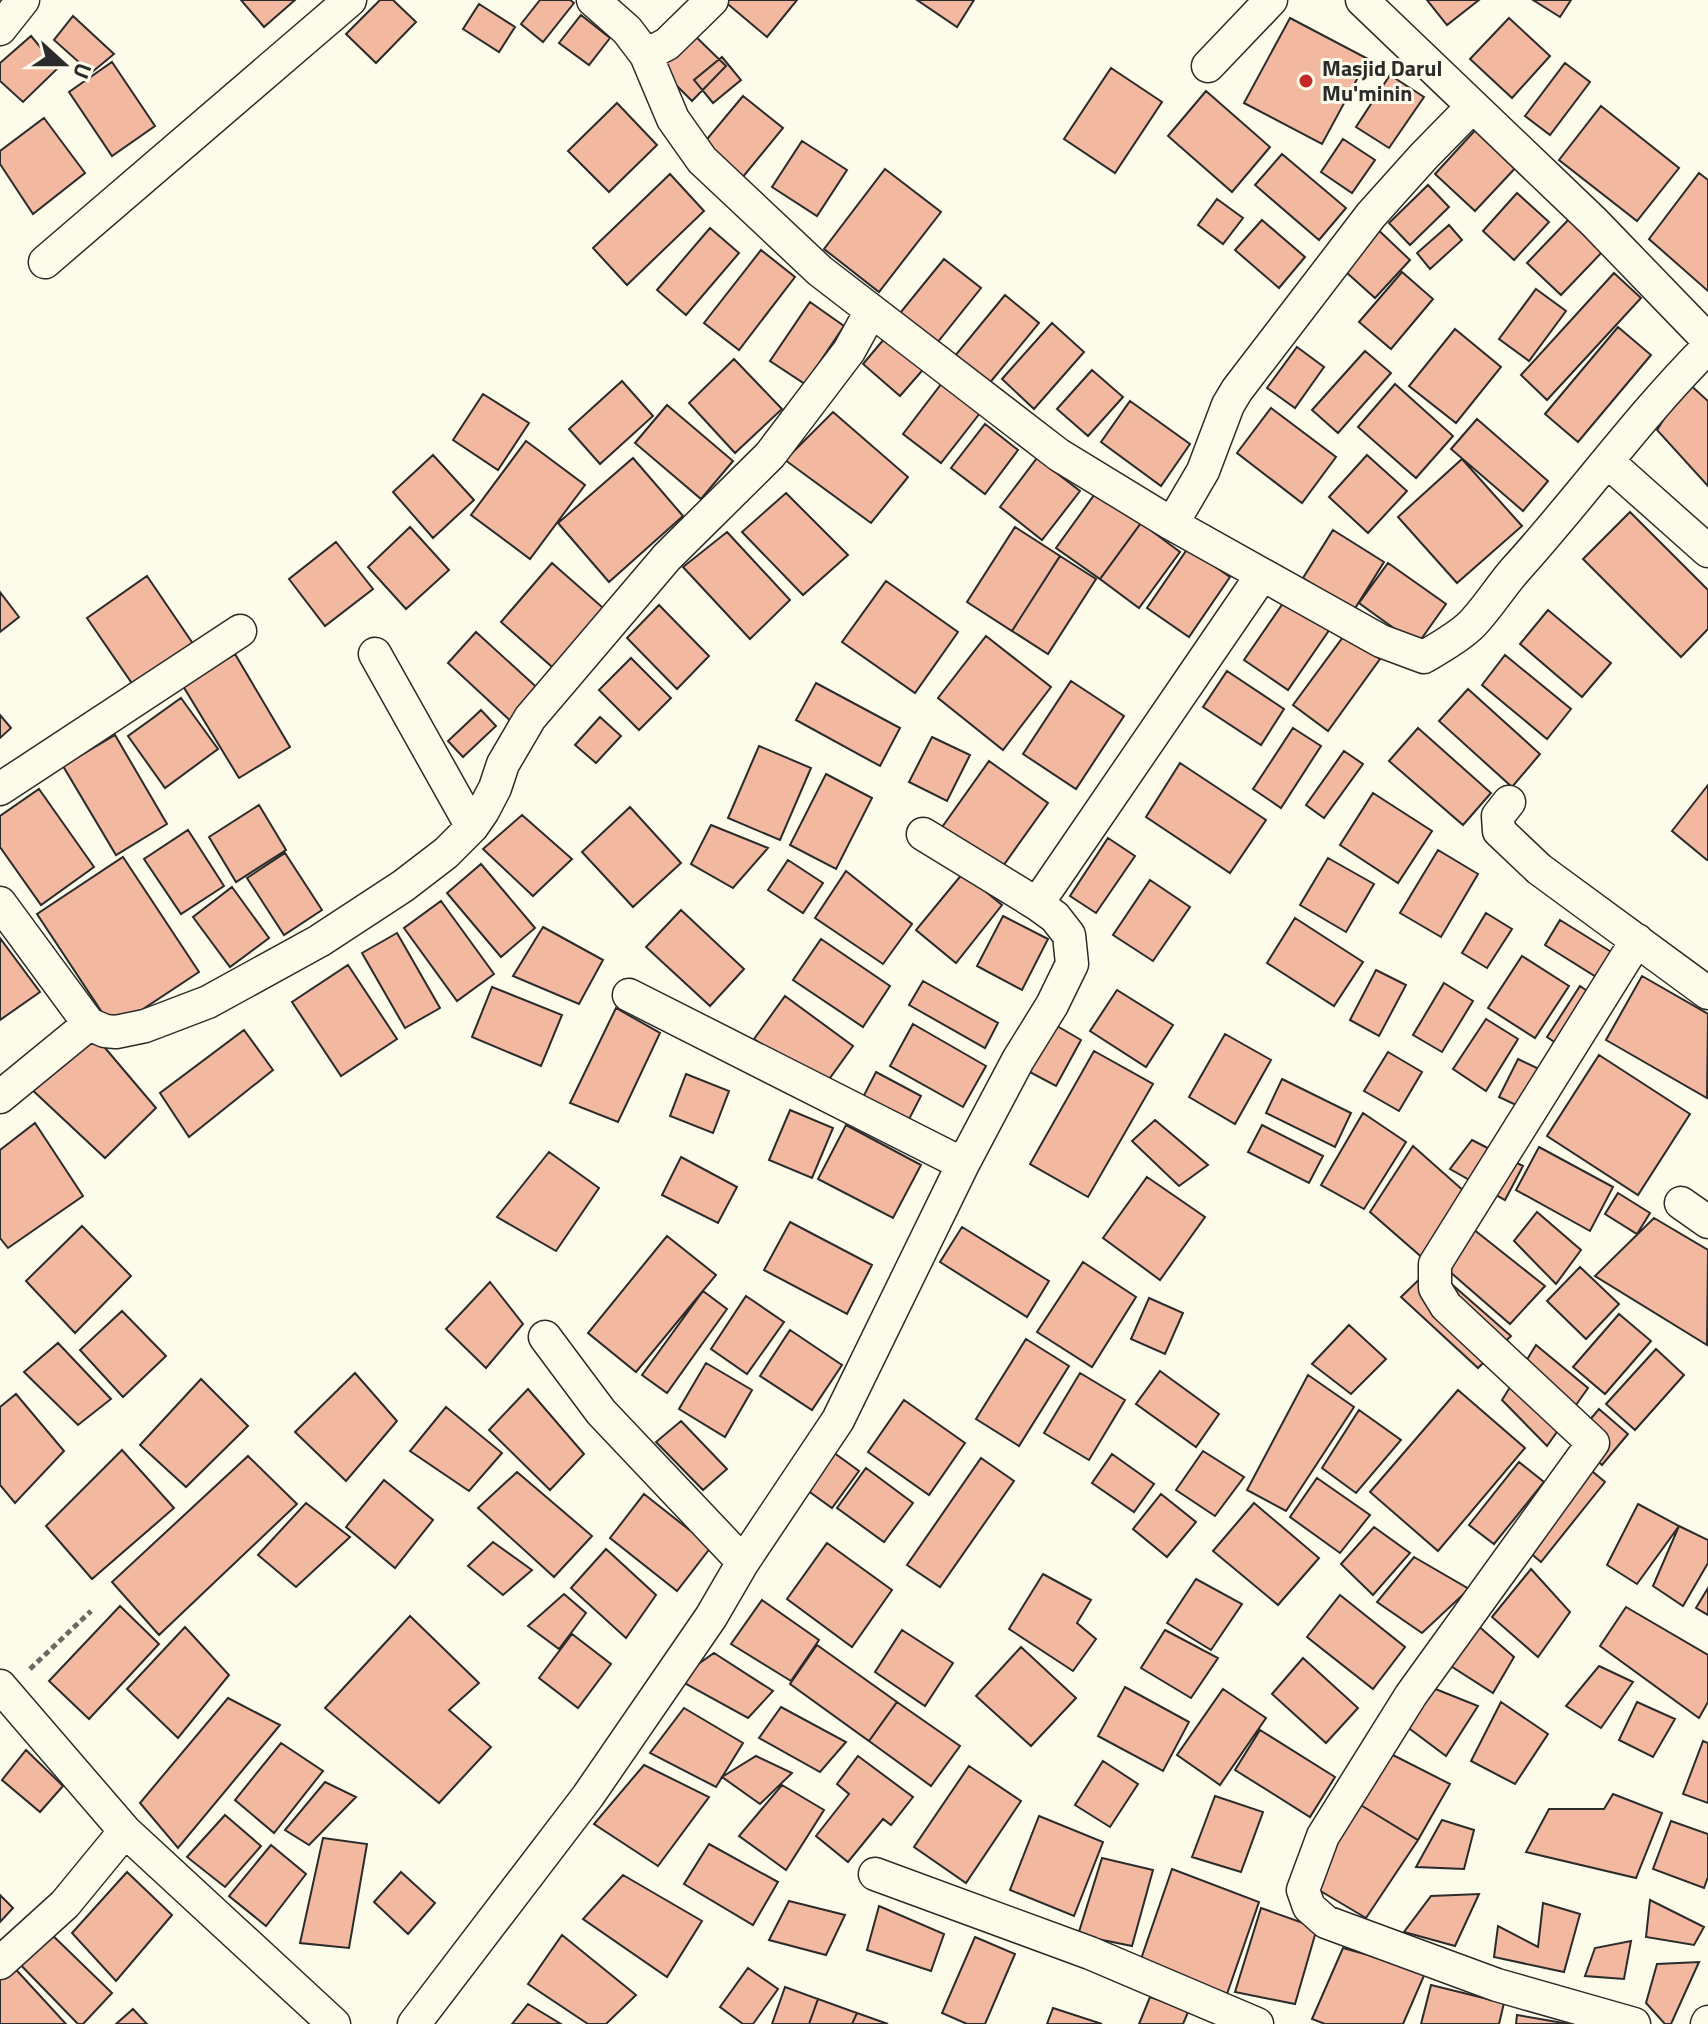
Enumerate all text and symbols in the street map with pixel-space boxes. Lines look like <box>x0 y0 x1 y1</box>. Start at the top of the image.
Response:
north arrow <box>24 24 104 104</box>
place label: Masjid Darul Mu'minin <box>1322 51 1442 110</box>
text: U <box>64 58 101 84</box>
marker: Masjid Darul Mu'minin <box>1297 72 1315 90</box>

